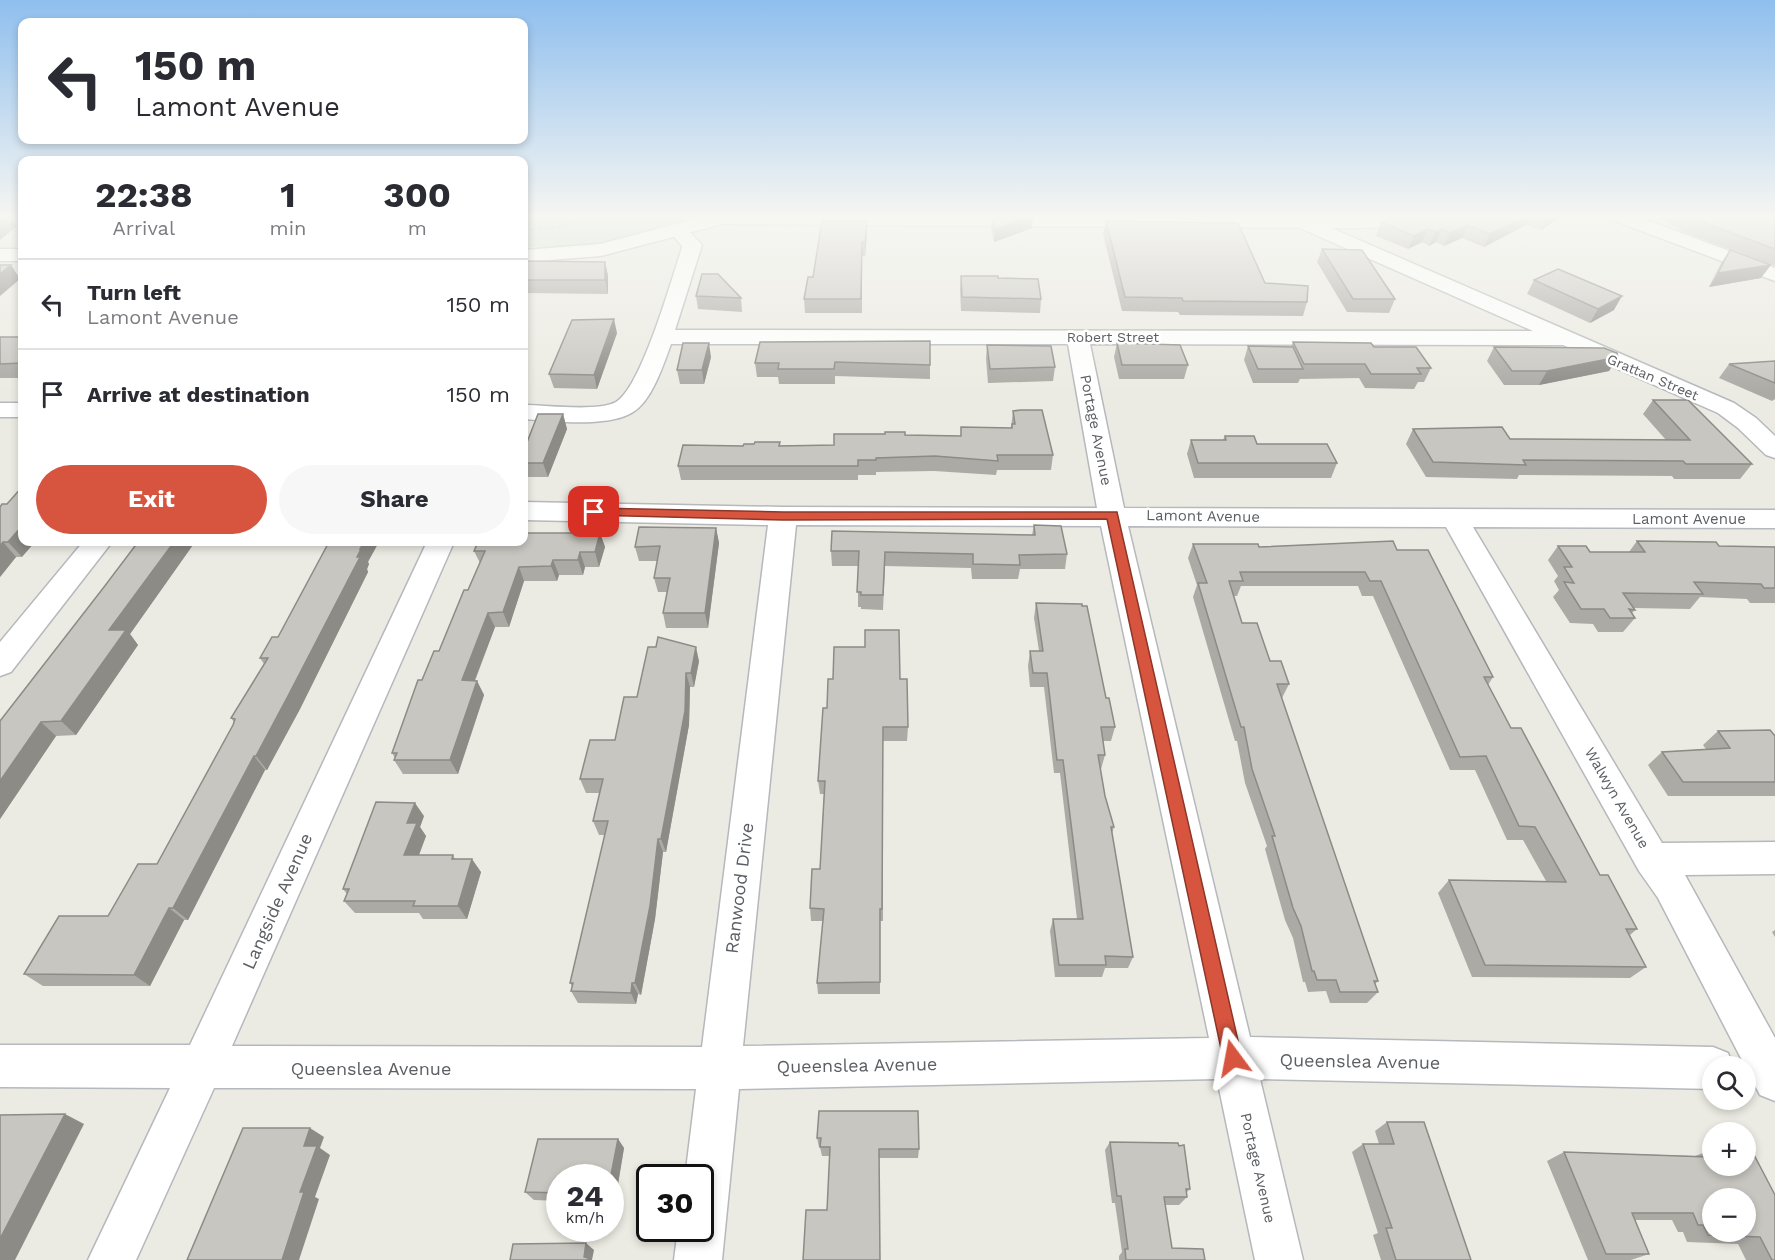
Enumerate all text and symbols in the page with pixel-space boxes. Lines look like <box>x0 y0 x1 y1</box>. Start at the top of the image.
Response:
text: 150 m <box>135 41 256 90</box>
icon: left <box>36 42 114 120</box>
text: Lamont Avenue <box>135 91 340 123</box>
text: 22:38 <box>95 174 193 216</box>
text: 1 <box>280 174 296 216</box>
text: 300 <box>383 174 451 216</box>
text: Arrival <box>113 216 175 240</box>
text: min <box>270 216 306 240</box>
text: m <box>408 216 427 240</box>
text: Turn left <box>87 280 181 305</box>
icon: left <box>36 288 69 321</box>
text: 150 m <box>446 292 510 317</box>
text: Lamont Avenue <box>87 305 239 329</box>
street label: Robert Street <box>1067 329 1159 345</box>
street label: Grattan Street <box>1605 351 1701 403</box>
street label: Portage Avenue <box>1076 373 1116 487</box>
icon: arrive <box>36 378 69 411</box>
text: Arrive at destination <box>87 382 310 407</box>
text: 150 m <box>446 382 510 407</box>
button: Exit <box>36 465 267 534</box>
button: Share <box>279 465 510 534</box>
pin <box>568 486 619 537</box>
icon: arrive <box>577 495 610 528</box>
street label: Lamont Avenue <box>1146 506 1260 526</box>
street label: Lamont Avenue <box>1632 510 1746 528</box>
street label: Walwyn Avenue <box>1581 744 1653 852</box>
street label: Ranwood Drive <box>721 821 757 955</box>
street label: Langside Avenue <box>238 830 316 972</box>
position arrow <box>1201 1026 1265 1090</box>
street label: Queenslea Avenue <box>1279 1049 1441 1073</box>
street label: Queenslea Avenue <box>776 1053 938 1077</box>
map controls <box>1702 1056 1756 1242</box>
button: search <box>1702 1056 1756 1110</box>
street label: Queenslea Avenue <box>291 1058 451 1079</box>
street label: Portage Avenue <box>1237 1111 1279 1225</box>
button: + <box>1702 1122 1756 1176</box>
speed limit sign: 30 <box>636 1164 714 1242</box>
text: 24 <box>567 1178 603 1213</box>
button: − <box>1702 1188 1756 1242</box>
text: km/h <box>566 1209 604 1227</box>

